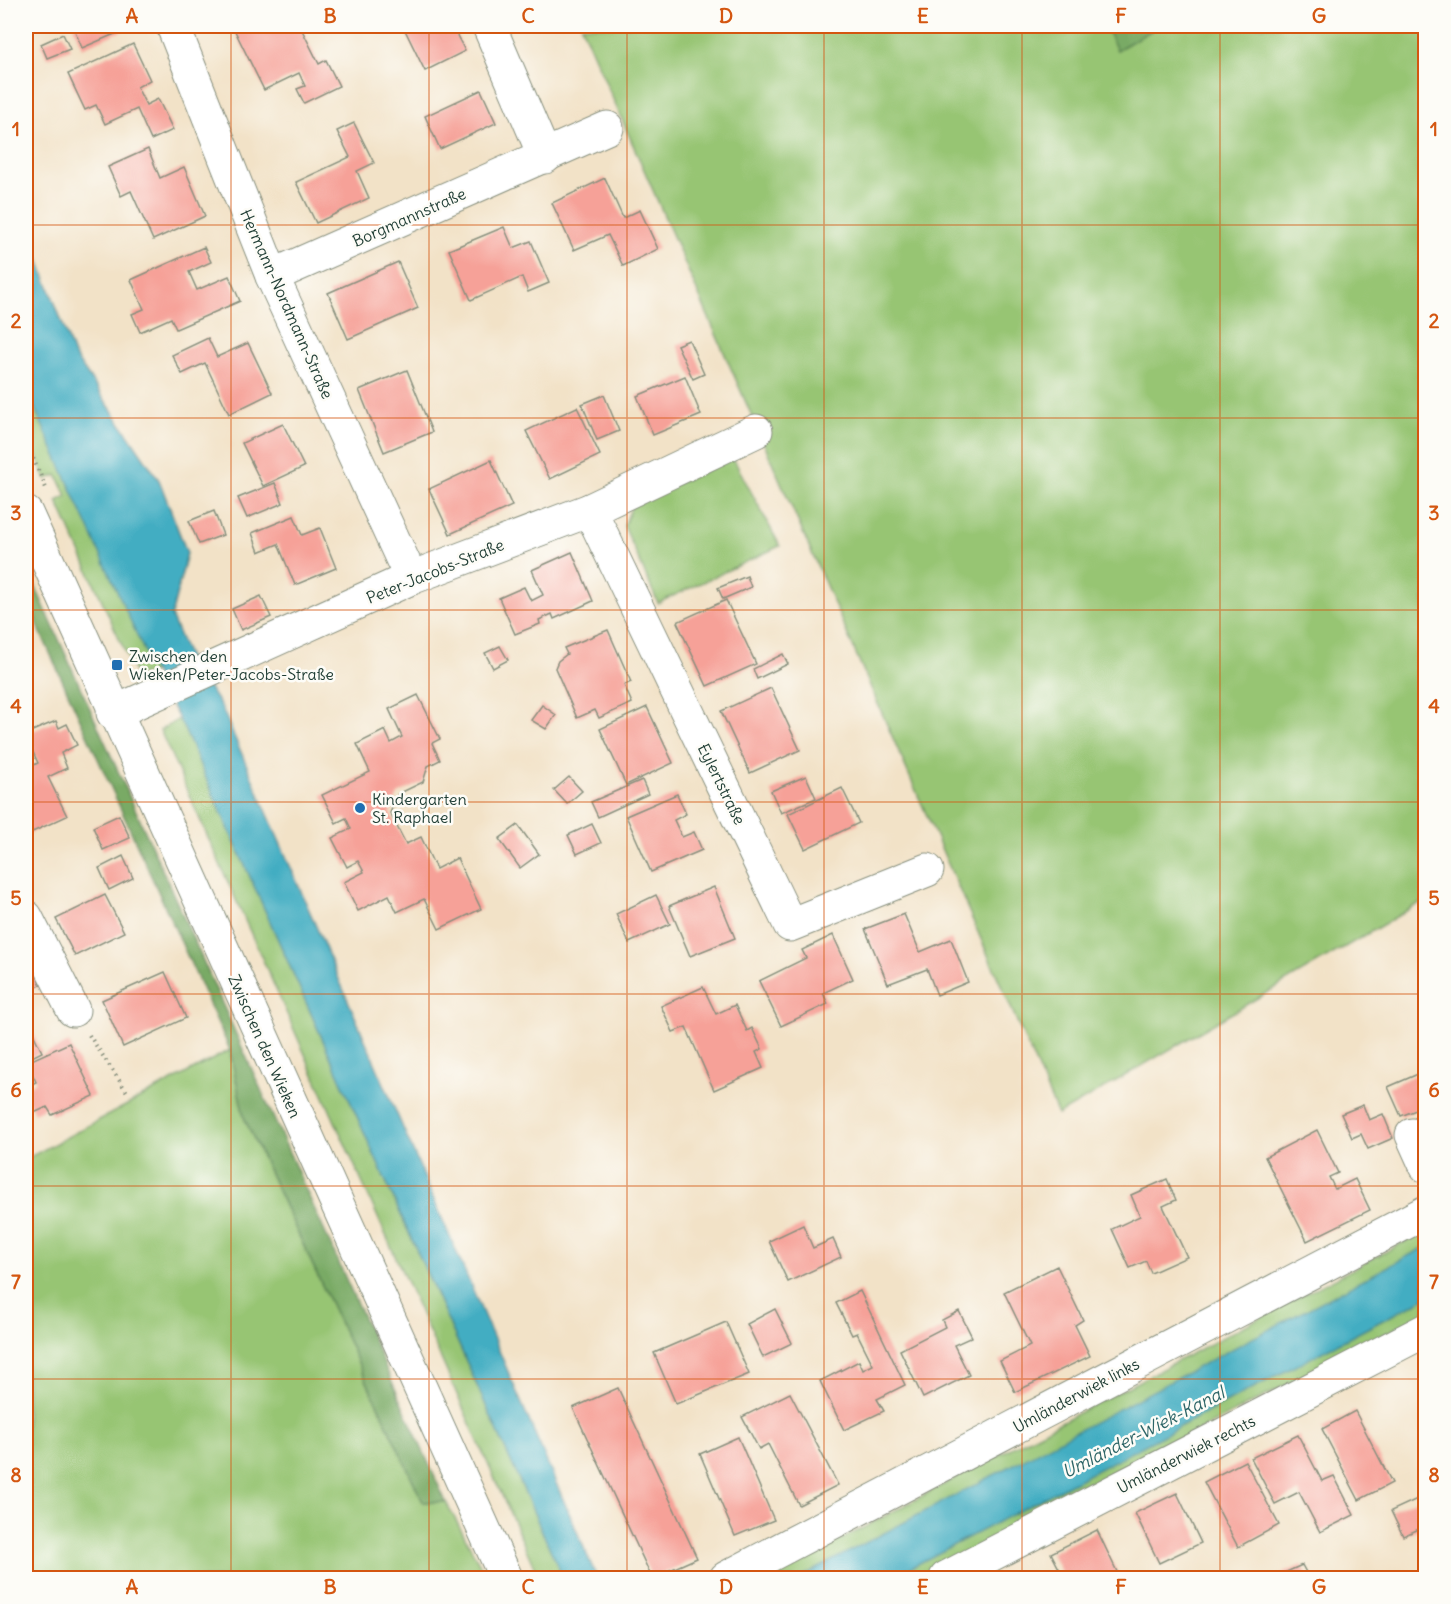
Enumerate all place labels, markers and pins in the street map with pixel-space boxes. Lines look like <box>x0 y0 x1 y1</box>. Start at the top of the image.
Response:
place label: Zwischen den Wieken/Peter-Jacobs-Straße <box>129 646 334 684</box>
marker: Zwischen den Wieken/Peter-Jacobs-Straße <box>110 658 124 672</box>
place label: Kindergarten St. Raphael <box>372 789 467 827</box>
marker: Kindergarten St. Raphael <box>353 801 367 815</box>

